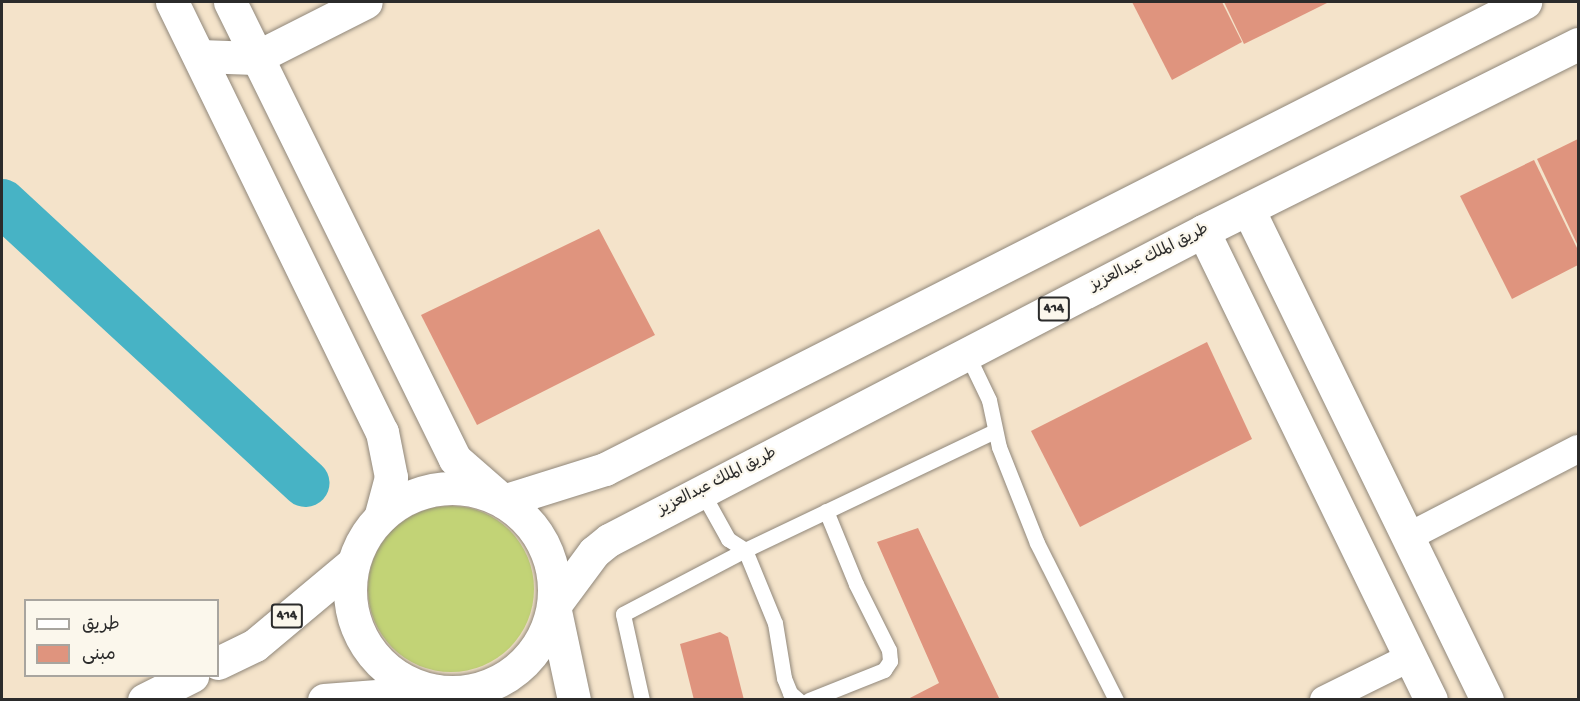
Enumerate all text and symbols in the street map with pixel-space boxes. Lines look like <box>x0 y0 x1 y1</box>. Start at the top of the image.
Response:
street label: طريق الملك عبدالعزيز <box>1087 221 1213 297</box>
road number: 414 <box>1038 297 1070 321</box>
street label: طريق الملك عبدالعزيز <box>655 445 781 521</box>
legend <box>24 599 219 677</box>
road number: 414 <box>270 604 304 628</box>
text: طريق <box>82 615 120 636</box>
text: مبنى <box>82 645 116 666</box>

